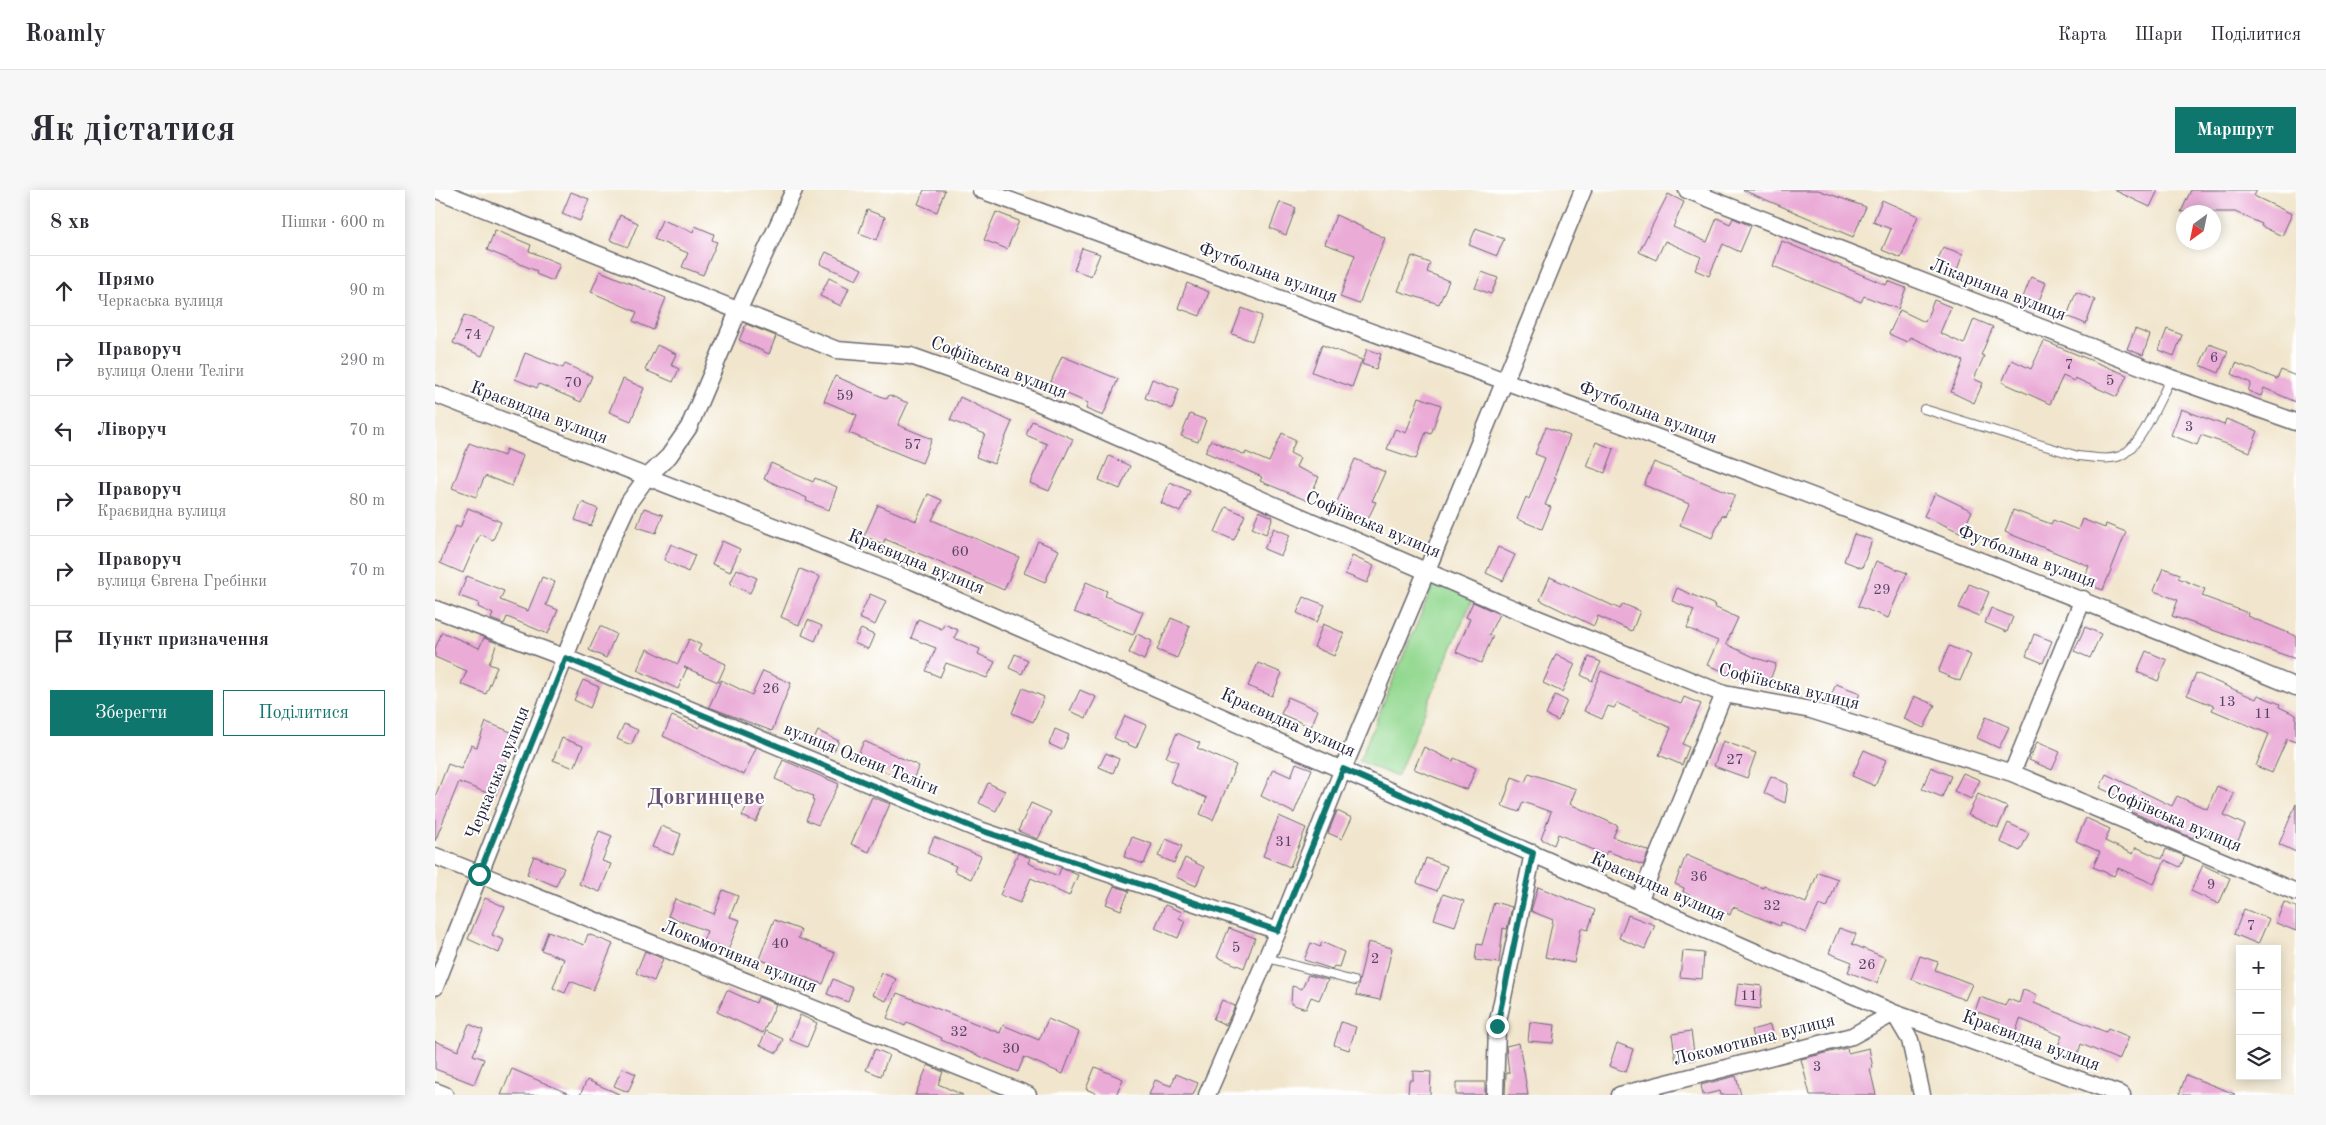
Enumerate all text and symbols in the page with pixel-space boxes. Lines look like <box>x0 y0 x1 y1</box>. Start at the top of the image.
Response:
text: Roamly <box>25 23 106 47</box>
text: Карта <box>2058 26 2107 44</box>
text: Шари <box>2135 26 2183 44</box>
text: Поділитися <box>2211 26 2301 44</box>
button: Маршрут <box>2175 107 2296 153</box>
text: Як дістатися <box>30 113 235 148</box>
north arrow <box>2176 205 2221 250</box>
text: 8 хв <box>50 212 89 233</box>
text: Пішки · 600 m <box>281 215 385 231</box>
street label: Футбольна вулиця <box>1196 239 1340 307</box>
street label: Лікарняна вулиця <box>1927 256 2069 324</box>
text: Прямо <box>97 271 155 290</box>
icon: ahead <box>50 277 78 305</box>
text: 90 m <box>349 283 385 299</box>
text: Черкаська вулиця <box>97 294 223 310</box>
house number: 74 <box>464 328 482 343</box>
street label: Софіївська вулиця <box>928 334 1070 403</box>
text: Праворуч <box>97 341 182 360</box>
icon: right <box>50 347 78 375</box>
house number: 6 <box>2210 351 2218 366</box>
text: 290 m <box>340 353 385 369</box>
house number: 7 <box>2065 358 2073 373</box>
text: вулиця Олени Теліги <box>97 364 244 380</box>
house number: 5 <box>2106 374 2114 389</box>
house number: 70 <box>564 376 582 391</box>
street label: Футбольна вулиця <box>1576 378 1720 448</box>
street label: Краєвидна вулиця <box>468 379 610 447</box>
house number: 59 <box>836 389 854 404</box>
icon: left <box>50 417 78 445</box>
house number: 3 <box>2185 420 2193 435</box>
text: Ліворуч <box>97 421 167 440</box>
text: 70 m <box>349 423 385 439</box>
house number: 57 <box>904 438 922 453</box>
text: Праворуч <box>97 481 182 500</box>
icon: right <box>50 487 78 515</box>
street label: Софіївська вулиця <box>1302 488 1443 563</box>
text: 80 m <box>349 493 385 509</box>
text: Краєвидна вулиця <box>97 504 226 520</box>
street label: Футбольна вулиця <box>1955 522 2099 592</box>
street label: Краєвидна вулиця <box>845 526 987 598</box>
house number: 60 <box>951 545 969 560</box>
text: Праворуч <box>97 551 182 570</box>
icon: right <box>50 557 78 585</box>
text: 70 m <box>349 563 385 579</box>
text: вулиця Євгена Гребінки <box>97 574 267 590</box>
house number: 29 <box>1873 583 1891 598</box>
icon: arrive <box>50 627 78 655</box>
text: Пункт призначення <box>97 631 269 650</box>
street label: Софіївська вулиця <box>1716 661 1861 714</box>
house number: 26 <box>762 682 780 697</box>
street label: Краєвидна вулиця <box>1218 685 1358 761</box>
button: Зберегти <box>50 690 213 736</box>
button: Поділитися <box>223 690 385 736</box>
house number: 13 <box>2218 695 2236 710</box>
street label: Черкаська вулиця <box>463 704 533 842</box>
house number: 11 <box>2254 707 2272 722</box>
street label: вулиця Олени Теліги <box>781 720 941 798</box>
house number: 27 <box>1726 753 1744 768</box>
street label: Софіївська вулиця <box>2103 782 2244 857</box>
district label: Довгинцеве <box>647 787 765 809</box>
house number: 31 <box>1275 835 1293 850</box>
street label: Краєвидна вулиця <box>1588 849 1728 925</box>
route start <box>468 863 491 886</box>
house number: 36 <box>1690 870 1708 885</box>
house number: 9 <box>2207 878 2215 893</box>
house number: 32 <box>1763 899 1781 914</box>
street label: Локомотивна вулиця <box>659 918 819 996</box>
house number: 7 <box>2247 919 2255 934</box>
house number: 40 <box>771 937 789 952</box>
house number: 5 <box>1232 941 1240 956</box>
map controls <box>2236 945 2281 1080</box>
button: + <box>2236 945 2281 990</box>
house number: 2 <box>1371 952 1379 967</box>
house number: 26 <box>1858 958 1876 973</box>
house number: 11 <box>1740 989 1758 1004</box>
button: − <box>2236 990 2281 1035</box>
street label: Краєвидна вулиця <box>1960 1008 2102 1074</box>
street label: Локомотивна вулиця <box>1671 1011 1837 1069</box>
route end <box>1486 1015 1509 1038</box>
house number: 32 <box>950 1025 968 1040</box>
button: layers <box>2236 1035 2281 1080</box>
house number: 30 <box>1002 1042 1020 1057</box>
house number: 3 <box>1813 1060 1821 1075</box>

